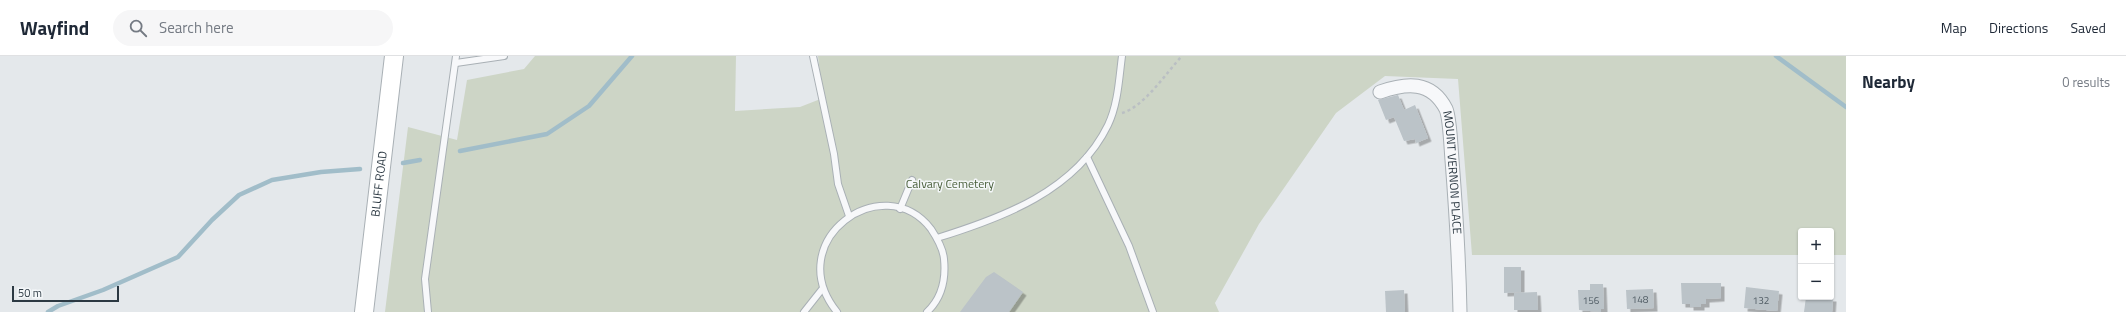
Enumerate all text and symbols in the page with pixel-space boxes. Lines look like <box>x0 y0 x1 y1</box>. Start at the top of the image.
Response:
search box <box>113 10 393 46</box>
text: Wayfind <box>20 13 89 42</box>
text: Search here <box>159 16 234 39</box>
icon: search <box>127 17 149 39</box>
text: Map <box>1941 17 1967 38</box>
text: Directions <box>1989 17 2048 38</box>
text: Saved <box>2070 17 2106 38</box>
text: Nearby <box>1862 69 1915 95</box>
text: 0 results <box>2062 72 2110 92</box>
street label: MOUNT VERNON PLACE <box>1438 109 1467 235</box>
street label: BLUFF ROAD <box>365 150 392 218</box>
park label: Calvary Cemetery <box>906 174 994 193</box>
map controls <box>1798 228 1834 300</box>
button: + <box>1798 228 1834 264</box>
button: − <box>1798 264 1834 300</box>
scale bar <box>12 284 119 303</box>
text: 50 m <box>18 285 42 301</box>
house number: 148 <box>1632 292 1649 307</box>
house number: 156 <box>1583 293 1600 308</box>
house number: 132 <box>1753 293 1769 308</box>

